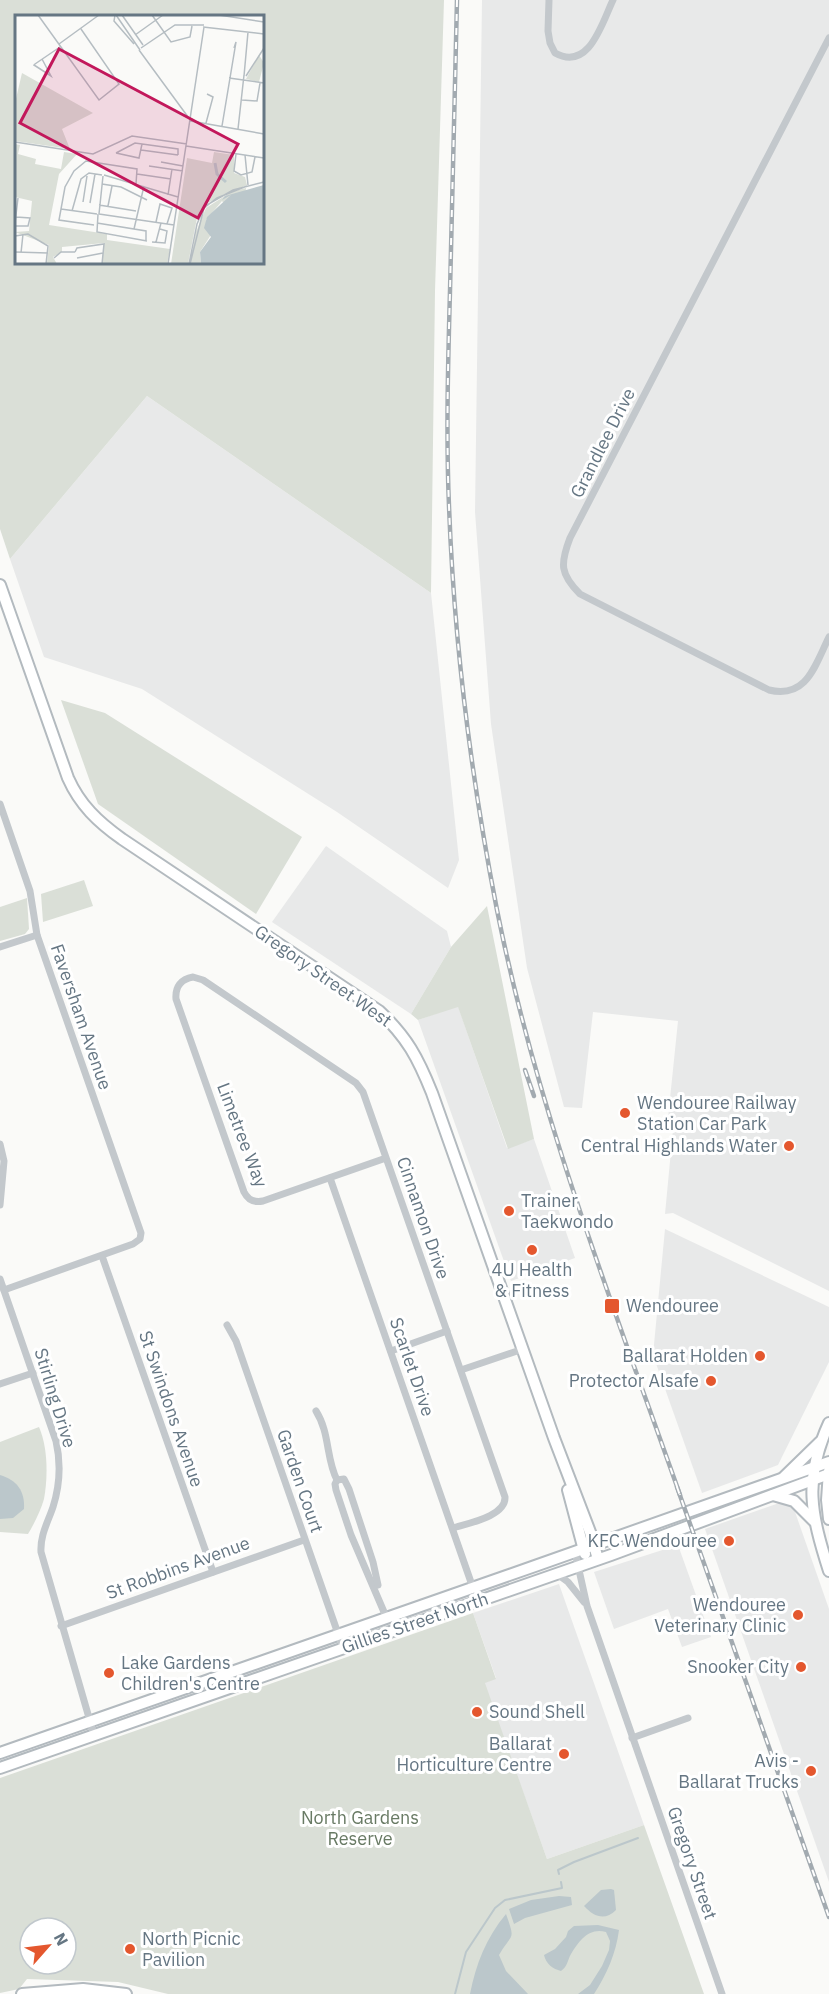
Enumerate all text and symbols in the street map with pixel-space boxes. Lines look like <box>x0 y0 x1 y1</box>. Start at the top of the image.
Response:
inset map <box>15 15 264 264</box>
street label: Grandlee Drive <box>565 384 640 501</box>
street label: Gregory Street West <box>250 920 396 1032</box>
street label: Faversham Avenue <box>46 941 117 1093</box>
street label: Limetree Way <box>212 1079 273 1190</box>
place label: Wendouree Railway Station Car Park <box>637 1091 797 1135</box>
marker: Wendouree Railway Station Car Park <box>618 1106 632 1120</box>
place label: Central Highlands Water <box>581 1134 777 1157</box>
marker: Central Highlands Water <box>782 1139 796 1153</box>
street label: Cinnamon Drive <box>392 1154 455 1282</box>
place label: Trainer Taekwondo <box>521 1189 614 1233</box>
marker: Trainer Taekwondo <box>502 1204 516 1218</box>
marker: 4U Health & Fitness <box>525 1243 539 1257</box>
place label: 4U Health & Fitness <box>492 1258 572 1302</box>
place label: Wendouree <box>626 1294 719 1317</box>
marker: Wendouree <box>603 1297 621 1315</box>
street label: Scarlet Drive <box>385 1314 440 1419</box>
street label: St Swindons Avenue <box>134 1328 209 1490</box>
place label: Ballarat Holden <box>622 1344 748 1367</box>
street label: Stirling Drive <box>29 1345 82 1451</box>
marker: Ballarat Holden <box>753 1349 767 1363</box>
place label: Protector Alsafe <box>569 1369 699 1392</box>
marker: Protector Alsafe <box>704 1374 718 1388</box>
street label: Garden Court <box>272 1426 329 1536</box>
place label: KFC Wendouree <box>588 1529 717 1552</box>
street label: St Robbins Avenue <box>103 1531 253 1604</box>
marker: KFC Wendouree <box>722 1534 736 1548</box>
street label: Gillies Street North <box>338 1587 491 1658</box>
place label: Wendouree Veterinary Clinic <box>654 1593 786 1637</box>
marker: Wendouree Veterinary Clinic <box>791 1608 805 1622</box>
place label: Lake Gardens Children's Centre <box>121 1651 260 1695</box>
place label: Snooker City <box>687 1655 789 1678</box>
marker: Snooker City <box>794 1660 808 1674</box>
marker: Lake Gardens Children's Centre <box>102 1666 116 1680</box>
place label: Sound Shell <box>489 1700 585 1723</box>
marker: Sound Shell <box>470 1705 484 1719</box>
place label: Ballarat Horticulture Centre <box>396 1732 552 1776</box>
marker: Ballarat Horticulture Centre <box>557 1747 571 1761</box>
place label: Avis - Ballarat Trucks <box>678 1749 799 1793</box>
marker: Avis - Ballarat Trucks <box>804 1764 818 1778</box>
street label: Gregory Street <box>662 1803 723 1922</box>
park label: North Gardens Reserve <box>301 1806 419 1850</box>
north arrow <box>18 1916 78 1976</box>
place label: North Picnic Pavilion <box>142 1927 241 1971</box>
text: N <box>50 1929 73 1949</box>
marker: North Picnic Pavilion <box>123 1942 137 1956</box>

